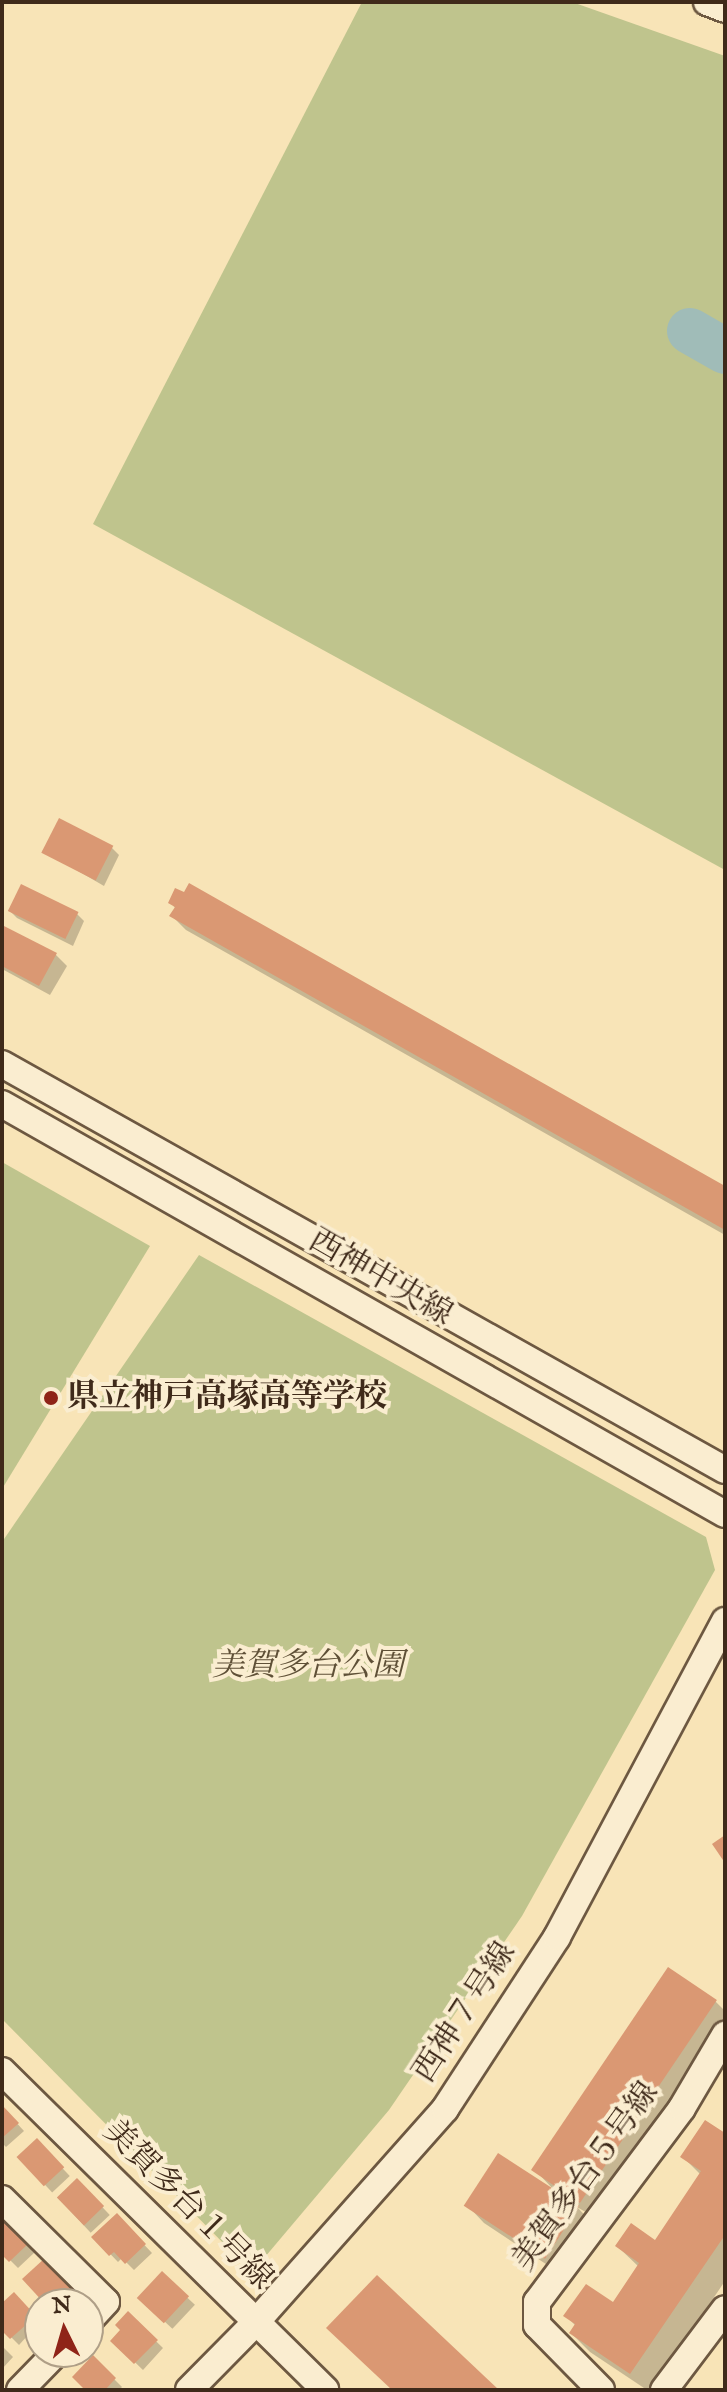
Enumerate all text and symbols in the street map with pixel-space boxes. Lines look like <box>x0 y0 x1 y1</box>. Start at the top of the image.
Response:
street label: 西神中央線 <box>301 1222 459 1336</box>
place label: 県立神戸高塚高等学校 <box>67 1379 387 1417</box>
marker: 県立神戸高塚高等学校 <box>42 1389 60 1407</box>
park label: 美賀多台公園 <box>212 1648 404 1686</box>
street label: 西神７号線 <box>406 1935 526 2091</box>
street label: 美賀多台５号線 <box>506 2075 668 2279</box>
street label: 美賀多台１号線 <box>94 2113 280 2299</box>
north arrow <box>24 2288 104 2368</box>
text: N <box>51 2291 73 2321</box>

